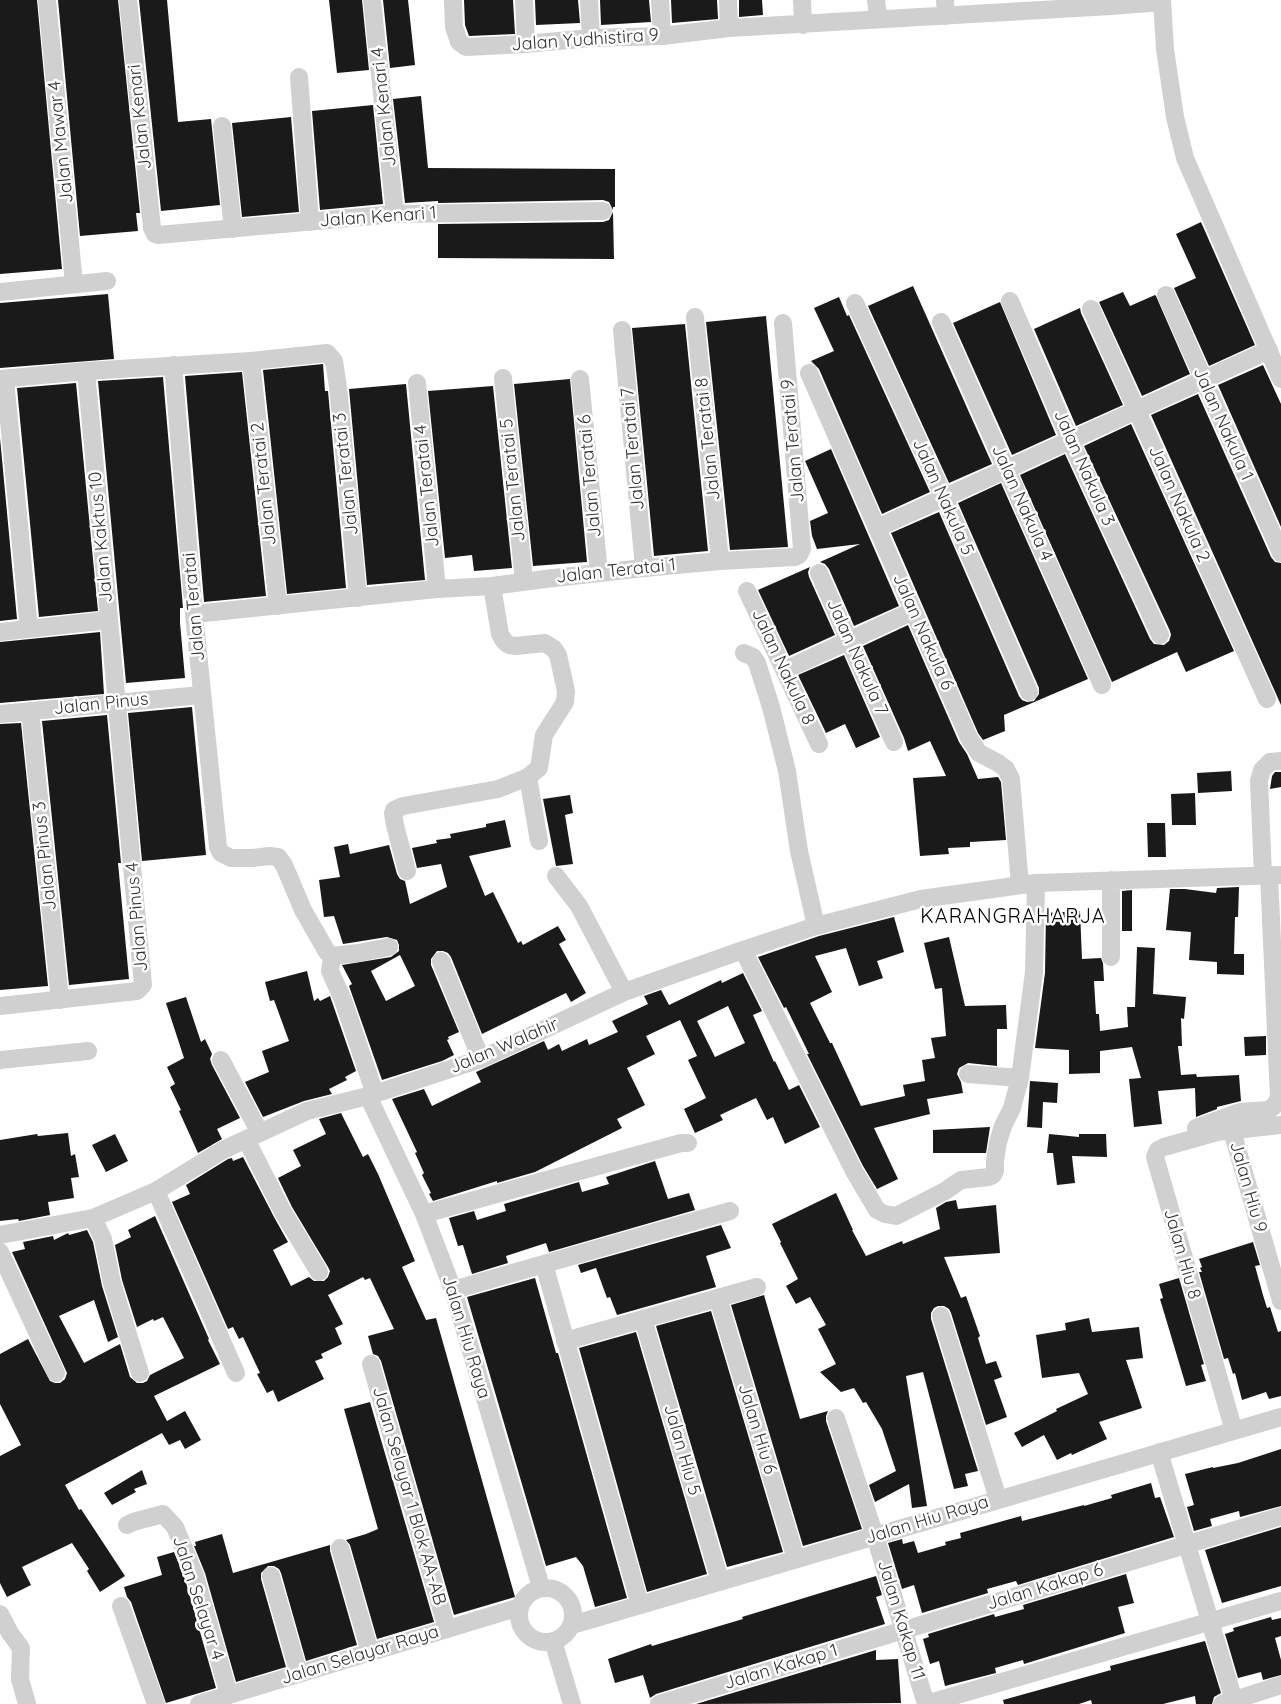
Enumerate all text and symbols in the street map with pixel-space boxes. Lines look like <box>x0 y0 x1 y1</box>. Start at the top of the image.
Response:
street label: Jalan Yudhistira 9 <box>511 24 659 56</box>
street label: Jalan Kenari 4 <box>367 46 401 168</box>
street label: Jalan Kenari <box>124 63 156 171</box>
street label: Jalan Mawar 4 <box>44 80 78 204</box>
street label: Jalan Kenari 1 <box>319 202 437 232</box>
street label: Jalan Nakula 1 <box>1188 364 1258 484</box>
street label: Jalan Teratai 8 <box>691 376 725 502</box>
street label: Jalan Teratai 9 <box>777 378 809 504</box>
street label: Jalan Teratai 7 <box>617 387 649 511</box>
street label: Jalan Nakula 3 <box>1049 407 1119 529</box>
street label: Jalan Teratai 3 <box>329 412 363 536</box>
street label: Jalan Teratai 6 <box>574 414 606 538</box>
street label: Jalan Teratai 5 <box>496 417 530 543</box>
street label: Jalan Teratai 2 <box>247 421 281 547</box>
street label: Jalan Teratai 4 <box>410 424 444 548</box>
street label: Jalan Nakula 5 <box>908 435 978 559</box>
street label: Jalan Nakula 4 <box>987 442 1057 564</box>
street label: Jalan Nakula 2 <box>1144 442 1214 566</box>
street label: Jalan Kaktus 10 <box>85 471 117 603</box>
street label: Jalan Teratai <box>178 552 210 662</box>
street label: Jalan Teratai 1 <box>555 554 677 588</box>
street label: Jalan Nakula 6 <box>888 571 958 693</box>
street label: Jalan Nakula 7 <box>822 596 892 718</box>
street label: Jalan Nakula 8 <box>747 606 819 728</box>
street label: Jalan Pinus <box>53 688 149 720</box>
street label: Jalan Pinus 3 <box>29 800 61 912</box>
street label: Jalan Pinus 4 <box>121 861 153 973</box>
district label: KARANGRAHARJA <box>919 905 1107 929</box>
street label: Jalan Walahir <box>447 1013 561 1079</box>
street label: Jalan Hiu 9 <box>1225 1139 1271 1235</box>
street label: Jalan Hiu 8 <box>1159 1206 1205 1302</box>
street label: Jalan Hiu Raya <box>437 1273 495 1401</box>
street label: Jalan Hiu 6 <box>733 1381 781 1477</box>
street label: Jalan Selayar 1 Blok AA-AB <box>367 1384 451 1608</box>
street label: Jalan Hiu 5 <box>659 1402 705 1498</box>
street label: Jalan Hiu Raya <box>863 1491 991 1549</box>
street label: Jalan Selayar 4 <box>168 1533 228 1663</box>
street label: Jalan Kakap 11 <box>873 1557 929 1683</box>
street label: Jalan Kakap 6 <box>984 1559 1106 1615</box>
street label: Jalan Selayar Raya <box>278 1621 442 1689</box>
street label: Jalan Kakap 1 <box>722 1639 840 1695</box>

